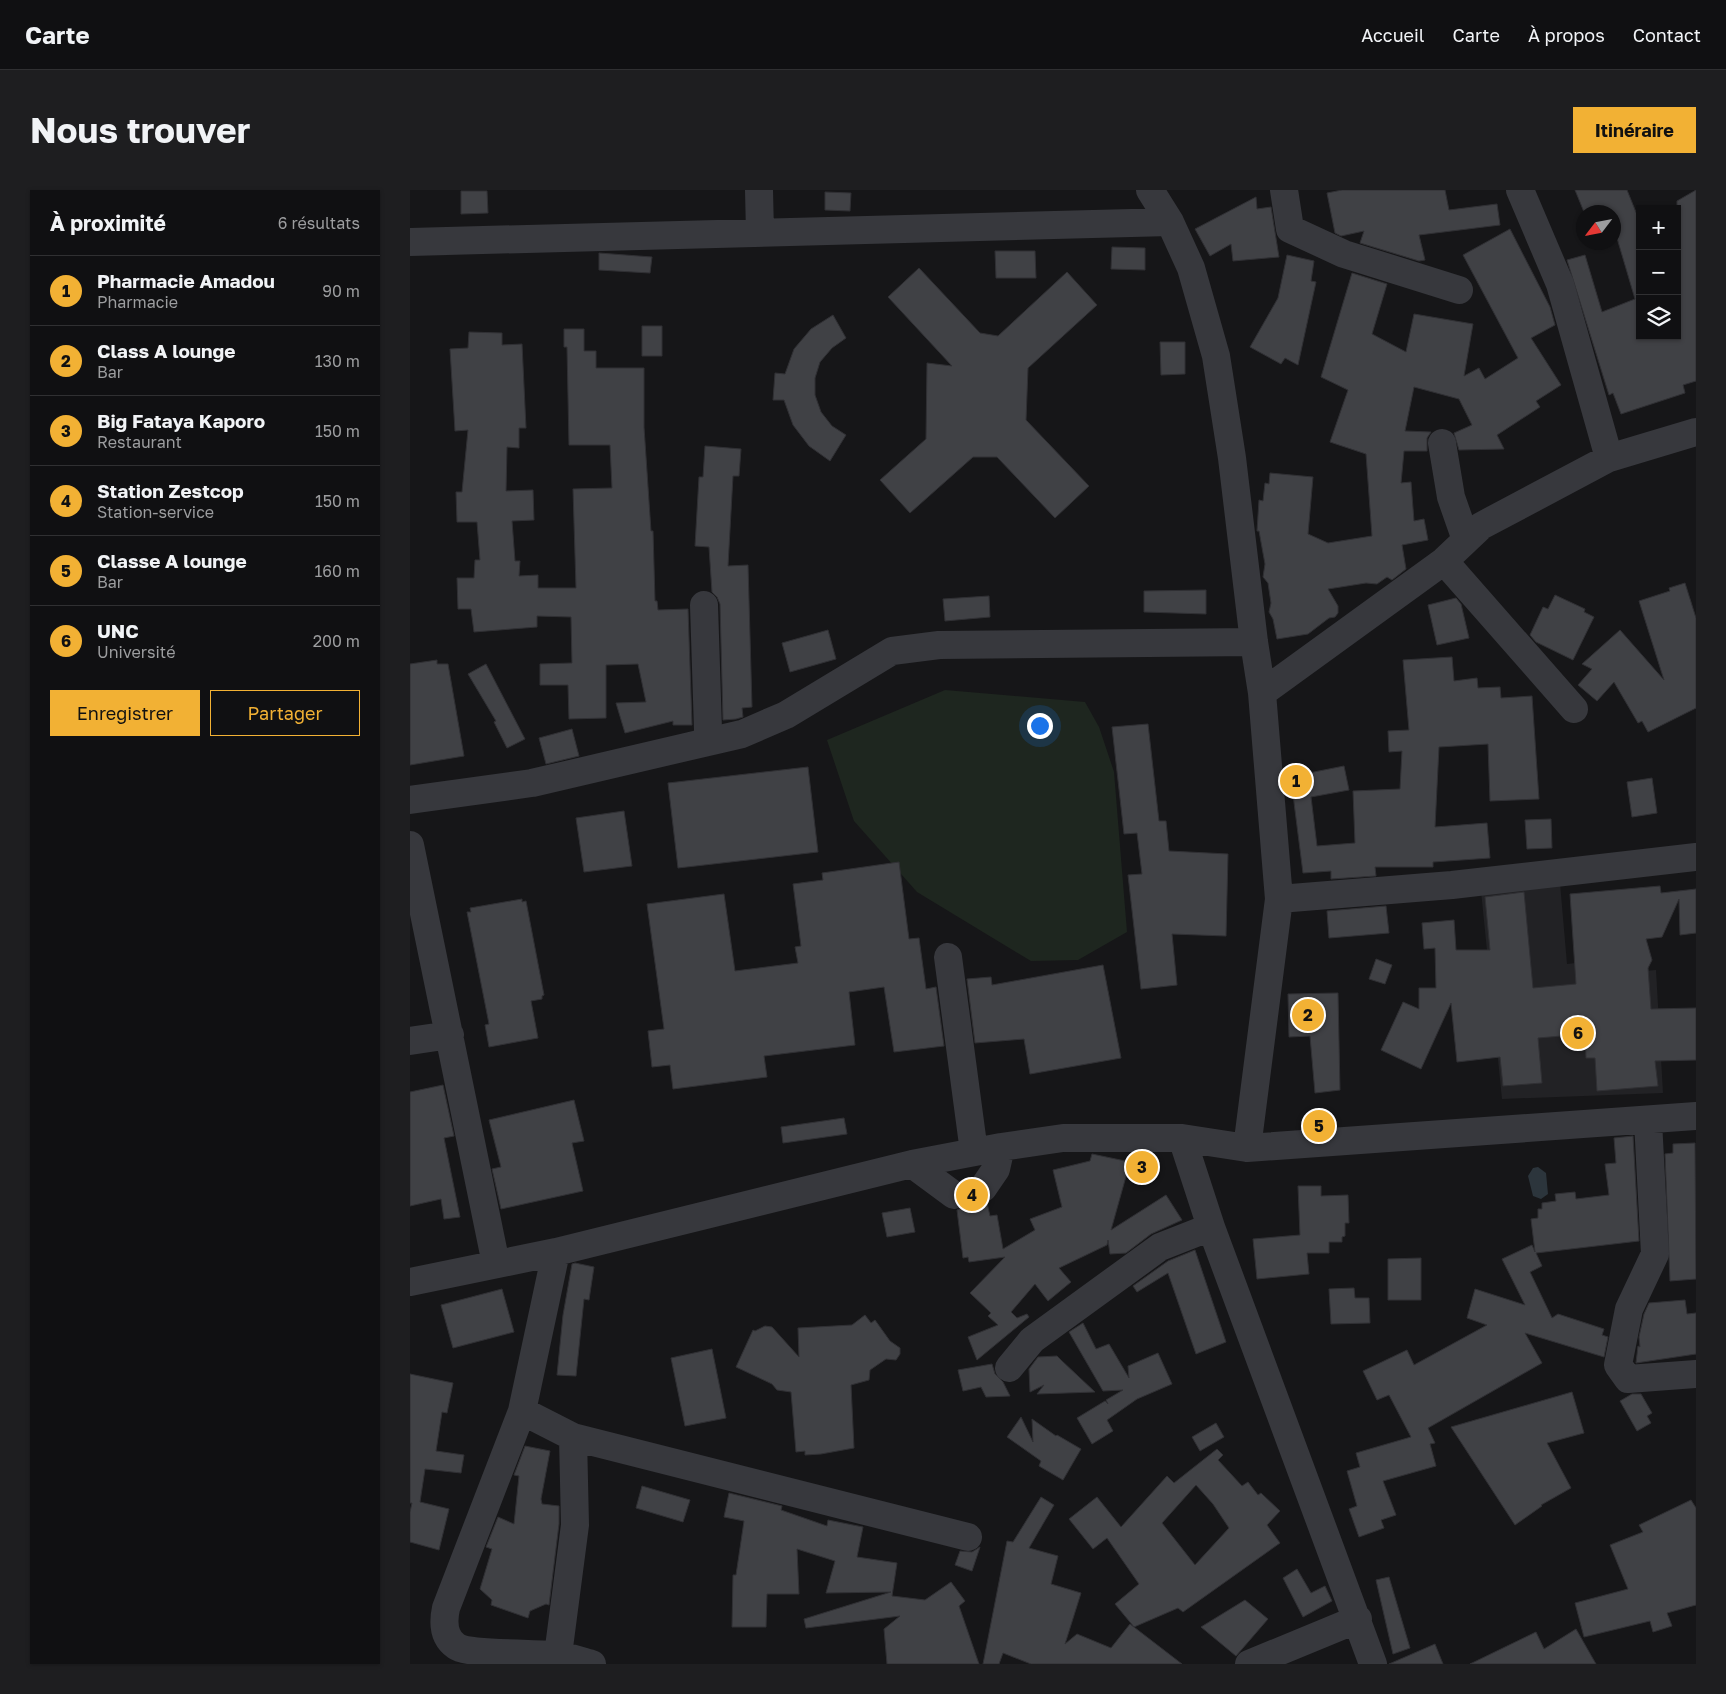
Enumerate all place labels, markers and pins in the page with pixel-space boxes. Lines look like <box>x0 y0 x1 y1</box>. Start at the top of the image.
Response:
pin: 1 <box>1280 762 1312 800</box>
pin: 2 <box>1292 996 1324 1034</box>
pin: 6 <box>1562 1014 1594 1052</box>
pin: 5 <box>1303 1107 1335 1145</box>
pin: 3 <box>1126 1148 1158 1186</box>
pin: 4 <box>956 1176 988 1214</box>

